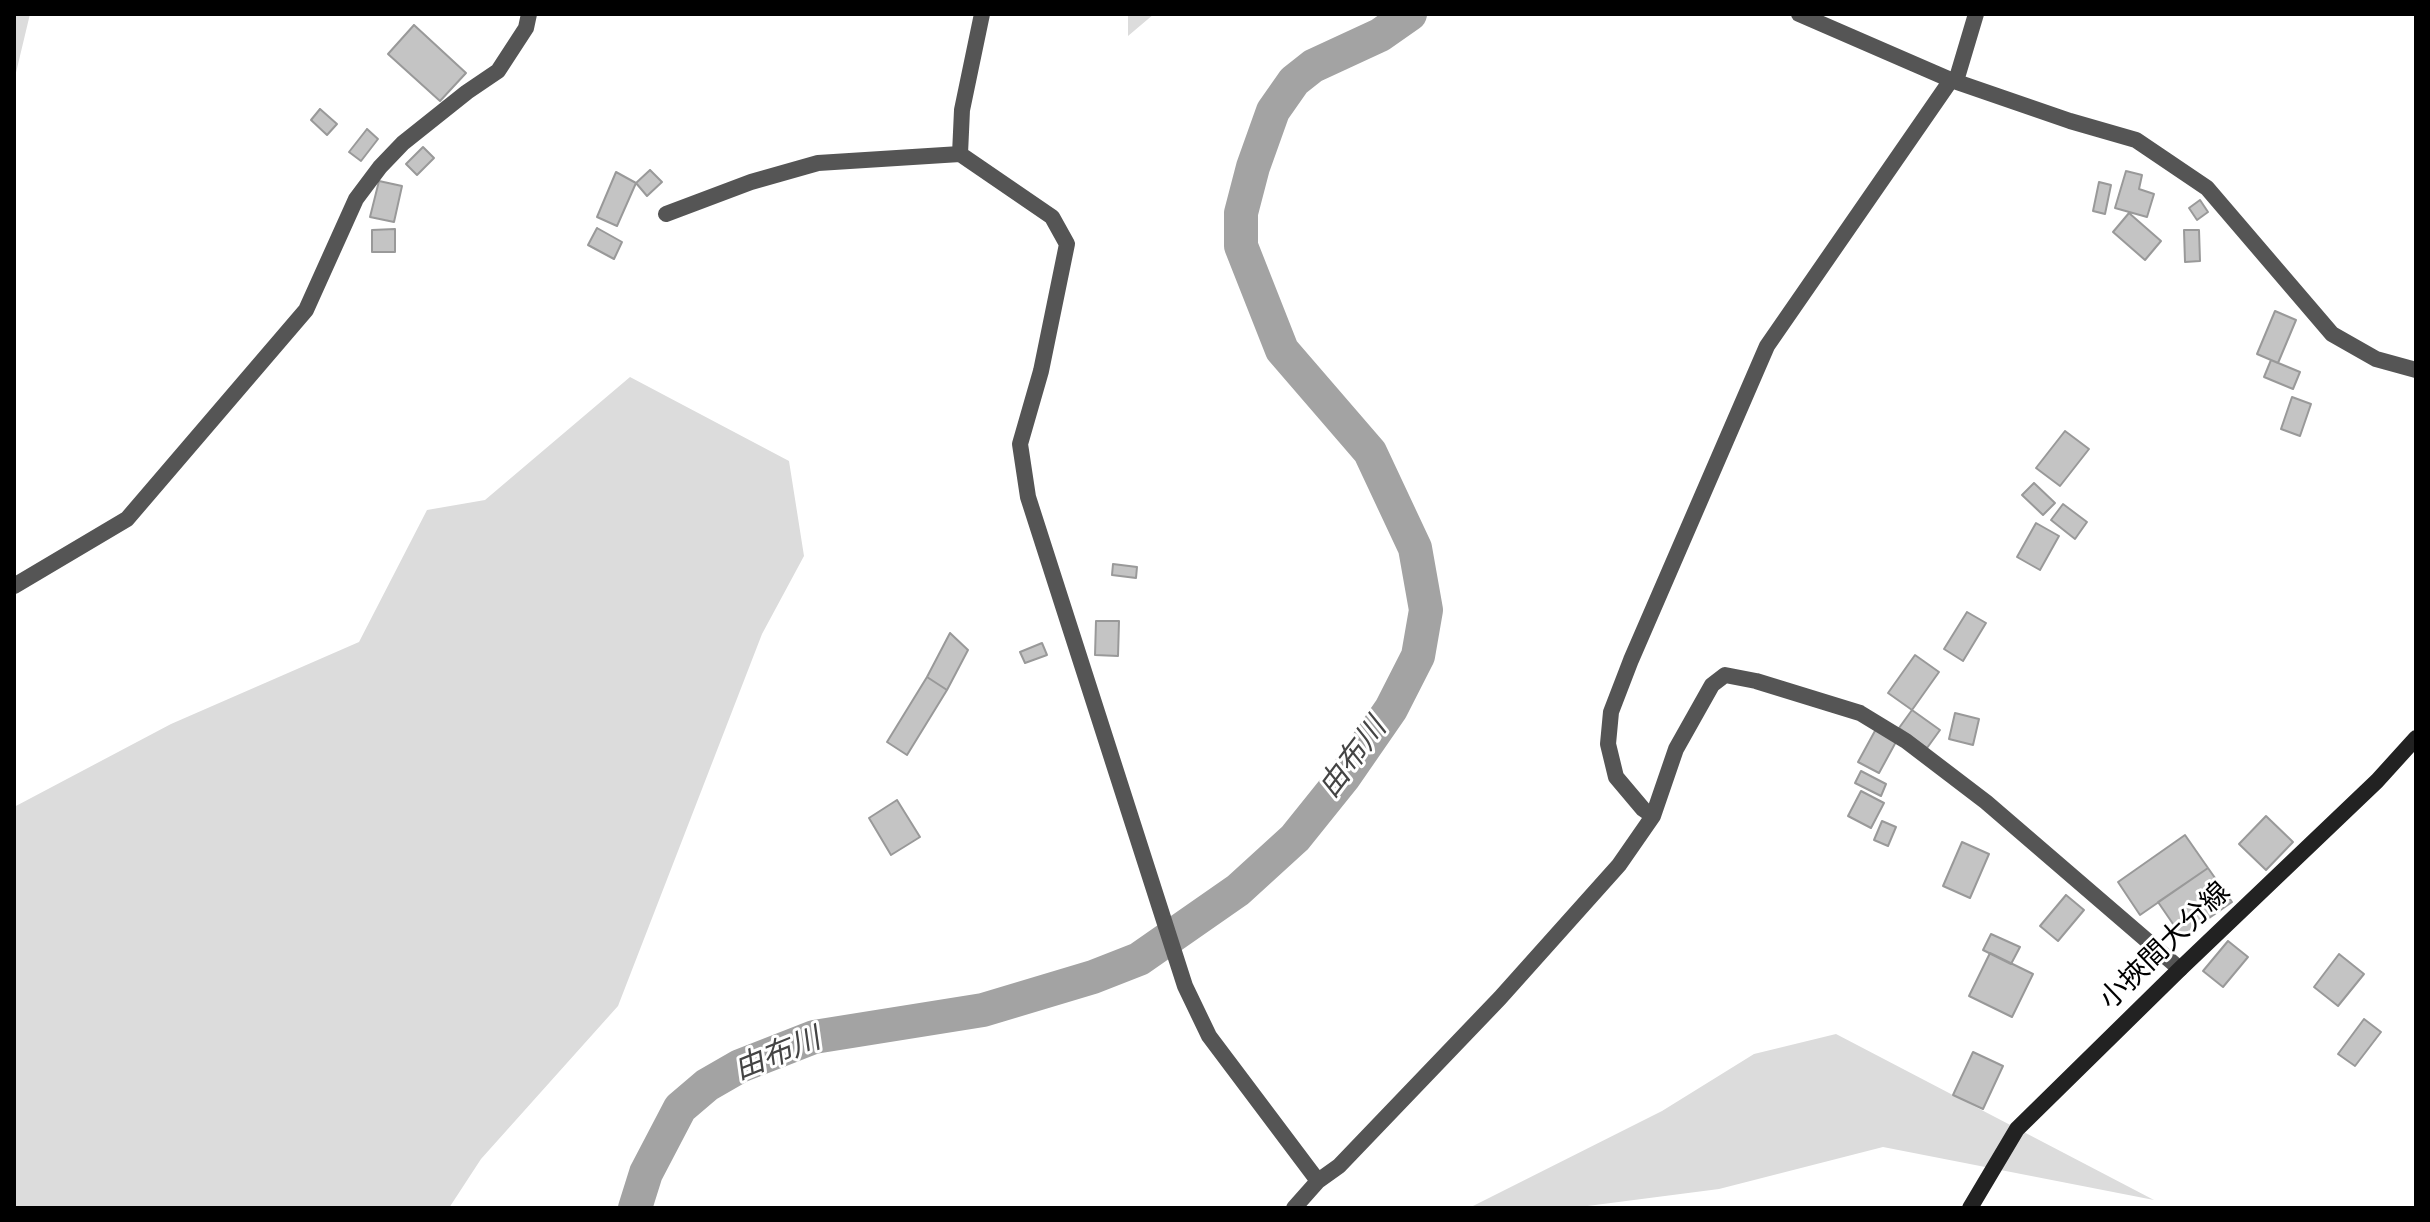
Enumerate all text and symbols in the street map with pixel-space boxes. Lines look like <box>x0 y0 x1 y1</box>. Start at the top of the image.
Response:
water label: 由布川 <box>1313 712 1395 806</box>
street label: 小挾間大分線 <box>2094 877 2238 1017</box>
water label: 由布川 <box>730 1022 826 1090</box>

